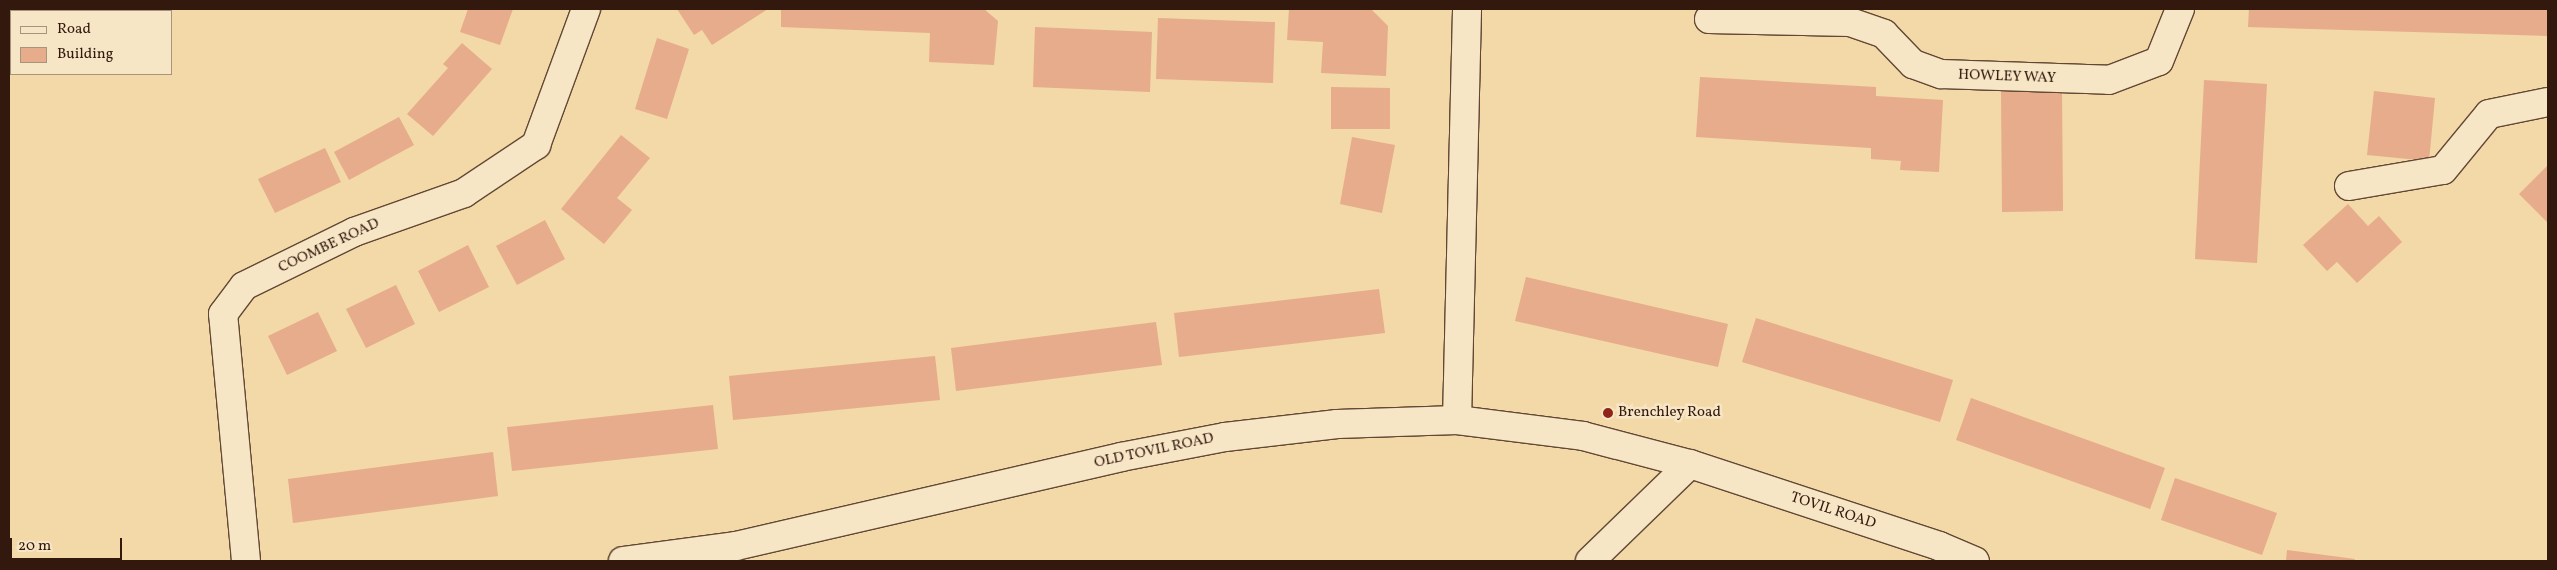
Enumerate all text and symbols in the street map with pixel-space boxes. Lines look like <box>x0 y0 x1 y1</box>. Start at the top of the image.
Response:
legend <box>10 10 172 75</box>
text: Road <box>57 19 91 40</box>
text: Building <box>57 44 113 65</box>
street label: HOWLEY WAY <box>1957 66 2057 88</box>
street label: COOMBE ROAD <box>276 215 382 277</box>
place label: Brenchley Road <box>1618 404 1721 422</box>
marker: Brenchley Road <box>1602 407 1614 419</box>
street label: OLD TOVIL ROAD <box>1092 430 1216 472</box>
street label: TOVIL ROAD <box>1788 489 1878 533</box>
scale bar <box>12 528 125 560</box>
text: 20 m <box>18 536 51 557</box>

